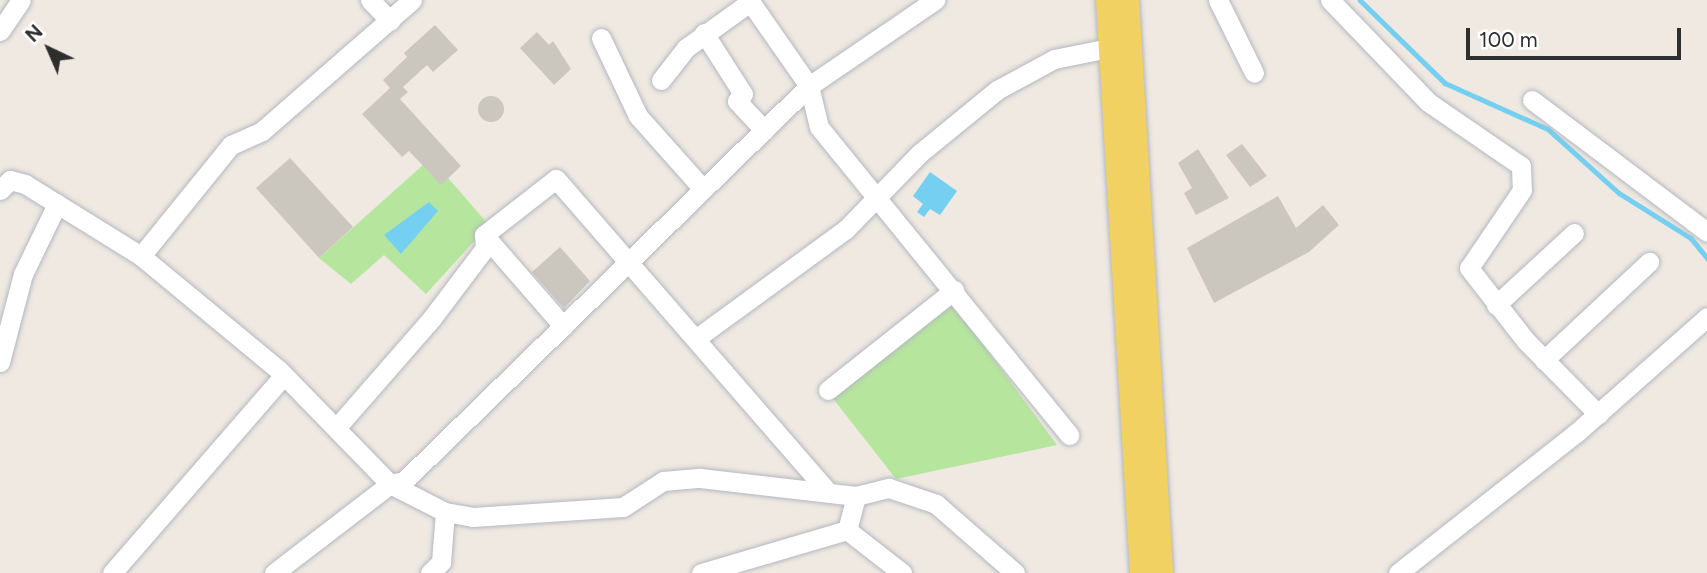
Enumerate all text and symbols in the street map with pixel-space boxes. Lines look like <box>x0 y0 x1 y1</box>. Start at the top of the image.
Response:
north arrow <box>14 14 84 84</box>
scale bar <box>1469 14 1684 58</box>
text: N <box>21 20 47 47</box>
text: 100 m <box>1479 27 1538 52</box>

